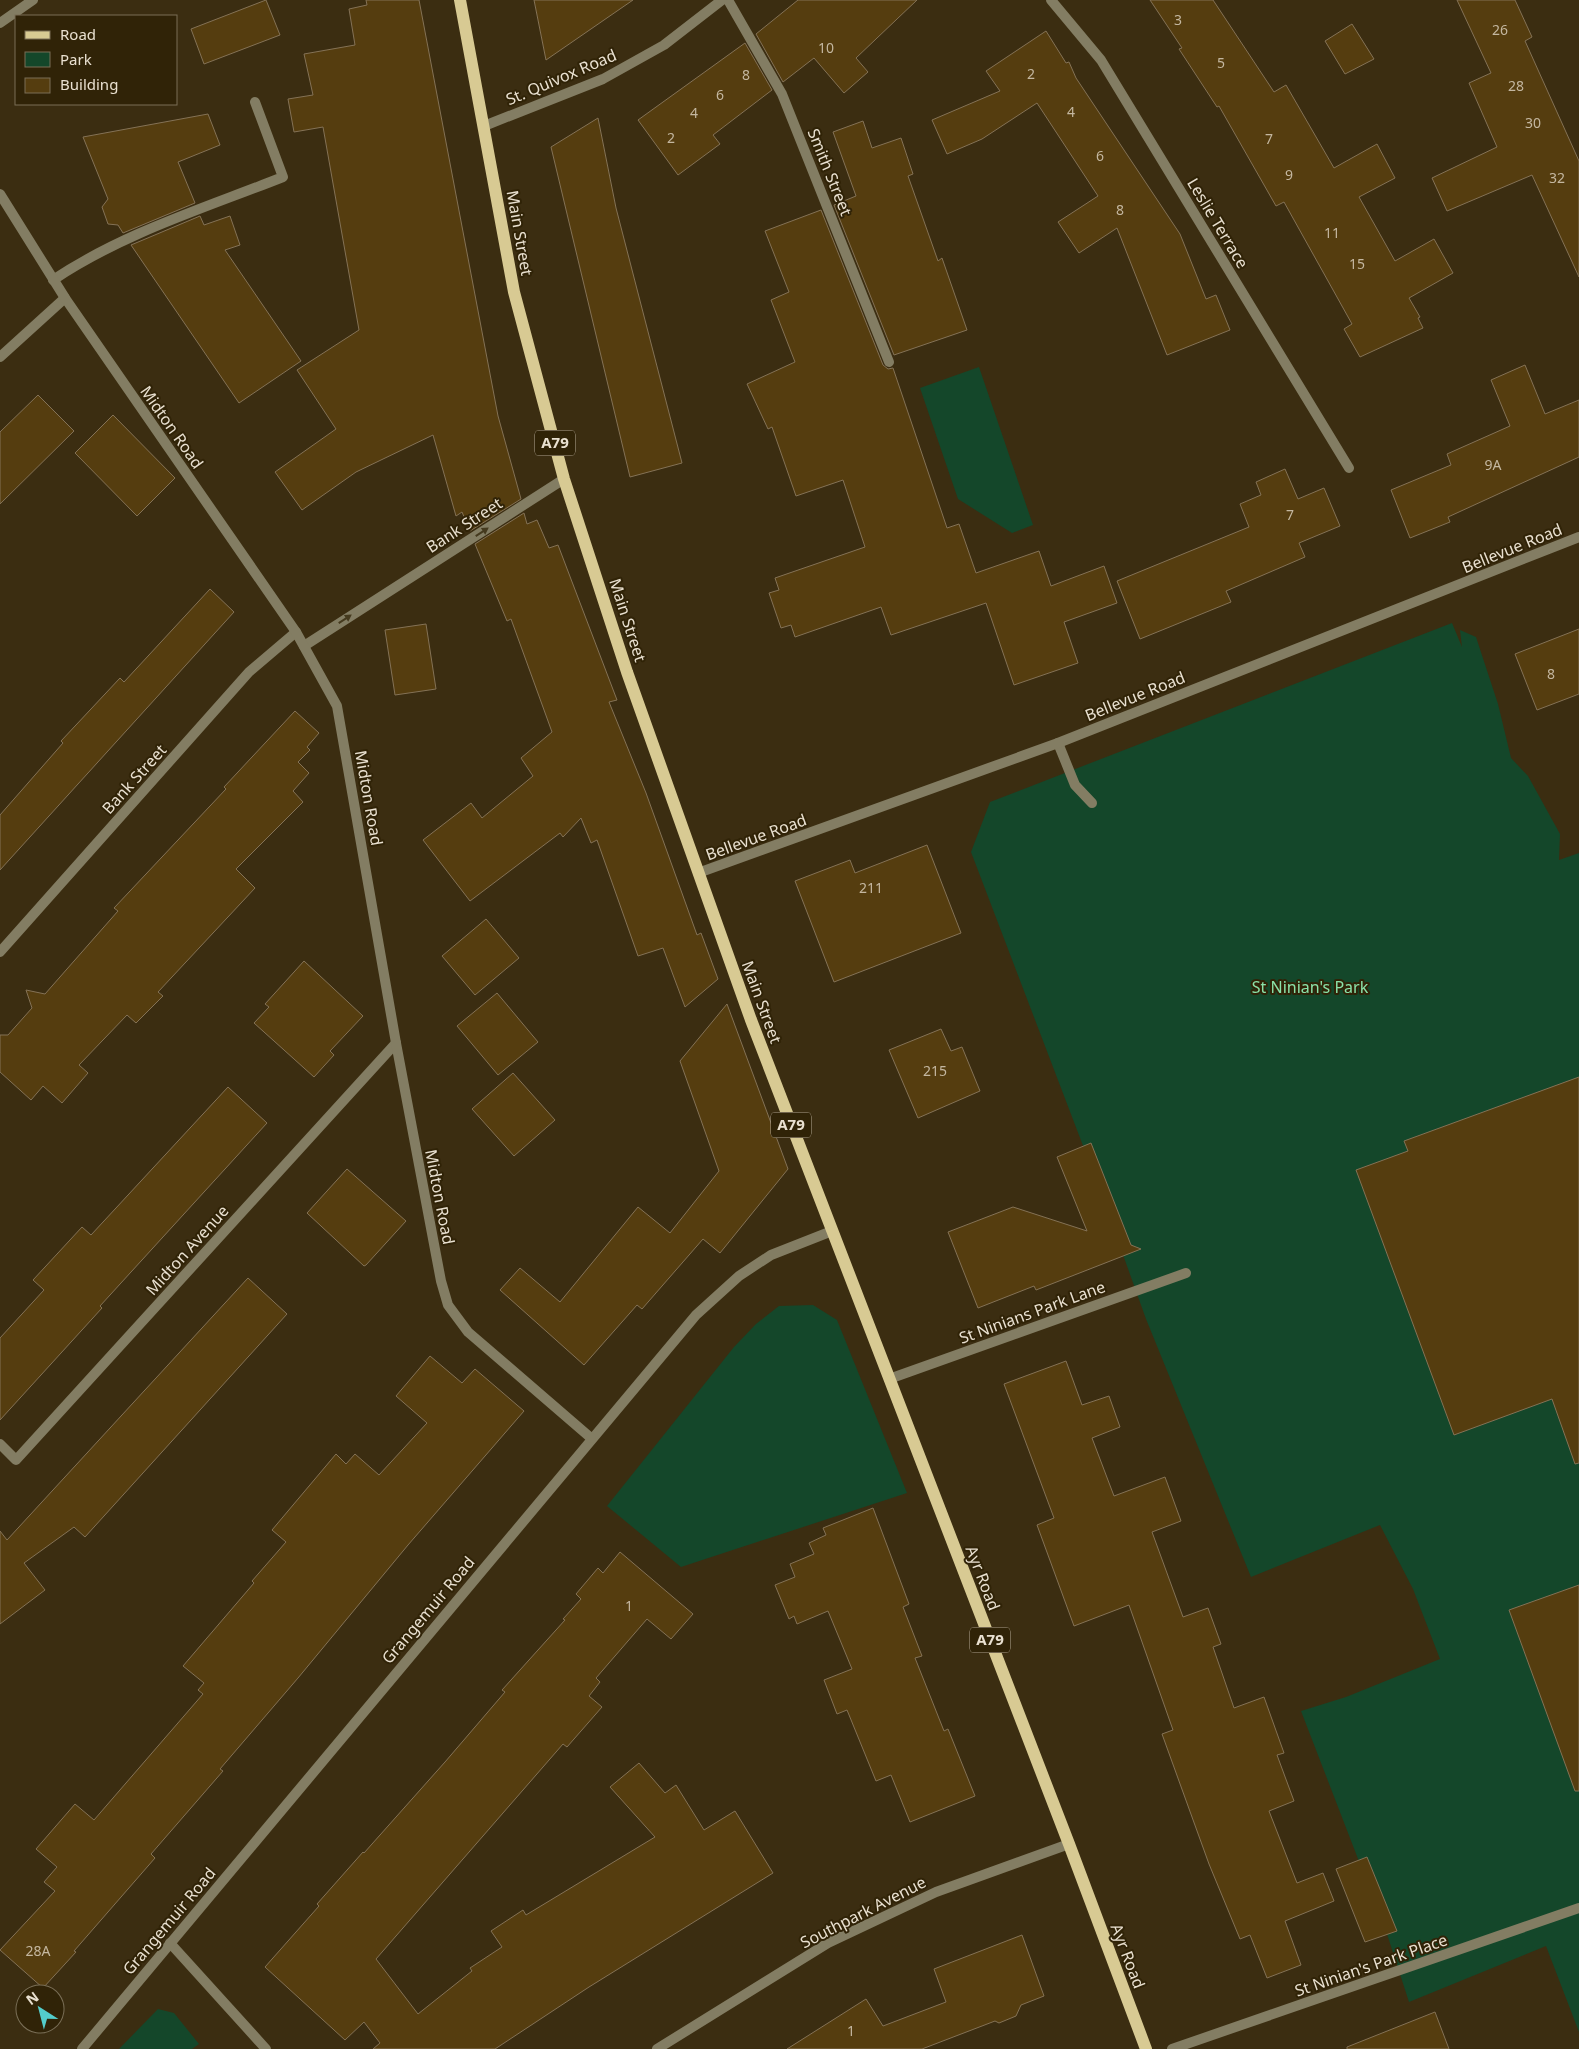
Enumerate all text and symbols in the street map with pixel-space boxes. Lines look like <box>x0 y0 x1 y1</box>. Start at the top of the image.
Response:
house number: 3 <box>1174 10 1182 29</box>
legend <box>15 15 178 105</box>
house number: 26 <box>1492 20 1508 39</box>
text: Road <box>60 24 96 44</box>
house number: 10 <box>818 38 834 57</box>
street label: St. Quivox Road <box>502 44 620 110</box>
text: Park <box>60 49 92 69</box>
house number: 5 <box>1217 53 1225 72</box>
house number: 2 <box>1027 64 1035 83</box>
house number: 8 <box>742 65 750 84</box>
text: Building <box>60 74 118 94</box>
house number: 28 <box>1508 76 1524 95</box>
house number: 6 <box>716 85 724 104</box>
house number: 4 <box>1067 102 1075 121</box>
house number: 4 <box>690 103 698 122</box>
house number: 30 <box>1525 113 1541 132</box>
street label: Smith Street <box>802 125 858 219</box>
house number: 2 <box>667 128 675 147</box>
house number: 7 <box>1265 129 1273 148</box>
house number: 6 <box>1096 146 1104 165</box>
house number: 9 <box>1285 165 1293 184</box>
house number: 32 <box>1549 168 1565 187</box>
street label: Leslie Terrace <box>1182 174 1254 272</box>
street label: Main Street <box>502 189 538 278</box>
house number: 8 <box>1116 200 1124 219</box>
house number: 11 <box>1324 223 1340 242</box>
house number: 15 <box>1349 254 1365 273</box>
street label: Midton Road <box>135 381 209 473</box>
road number: A79 <box>535 430 575 456</box>
house number: 9A <box>1485 455 1502 474</box>
street label: Bank Street <box>422 492 507 558</box>
house number: 7 <box>1286 505 1294 524</box>
street label: Bellevue Road <box>1459 518 1565 578</box>
one-way arrow <box>475 527 489 536</box>
street label: Main Street <box>604 576 652 665</box>
one-way arrow <box>339 615 352 624</box>
house number: 8 <box>1547 664 1555 683</box>
street label: Bellevue Road <box>1082 666 1188 726</box>
street label: Bank Street <box>97 739 171 819</box>
street label: Midton Road <box>350 749 388 847</box>
street label: Bellevue Road <box>702 809 810 865</box>
house number: 211 <box>859 878 883 897</box>
street label: Main Street <box>737 958 787 1047</box>
park label: St Ninian's Park <box>1252 976 1369 998</box>
house number: 215 <box>923 1061 947 1080</box>
road number: A79 <box>771 1112 811 1138</box>
street label: Midton Road <box>420 1148 460 1246</box>
street label: Midton Avenue <box>141 1200 233 1300</box>
street label: St Ninians Park Lane <box>956 1275 1108 1349</box>
street label: Ayr Road <box>961 1542 1005 1614</box>
street label: Grangemuir Road <box>377 1552 479 1668</box>
house number: 1 <box>625 1596 633 1615</box>
road number: A79 <box>970 1628 1010 1652</box>
street label: Grangemuir Road <box>118 1863 220 1979</box>
street label: Southpark Avenue <box>796 1871 930 1953</box>
street label: Ayr Road <box>1106 1920 1150 1992</box>
street label: St Ninian's Park Place <box>1292 1929 1450 2001</box>
house number: 28A <box>26 1941 51 1960</box>
north arrow <box>15 1984 65 2034</box>
text: N <box>22 1987 42 2009</box>
house number: 1 <box>847 2021 855 2040</box>

